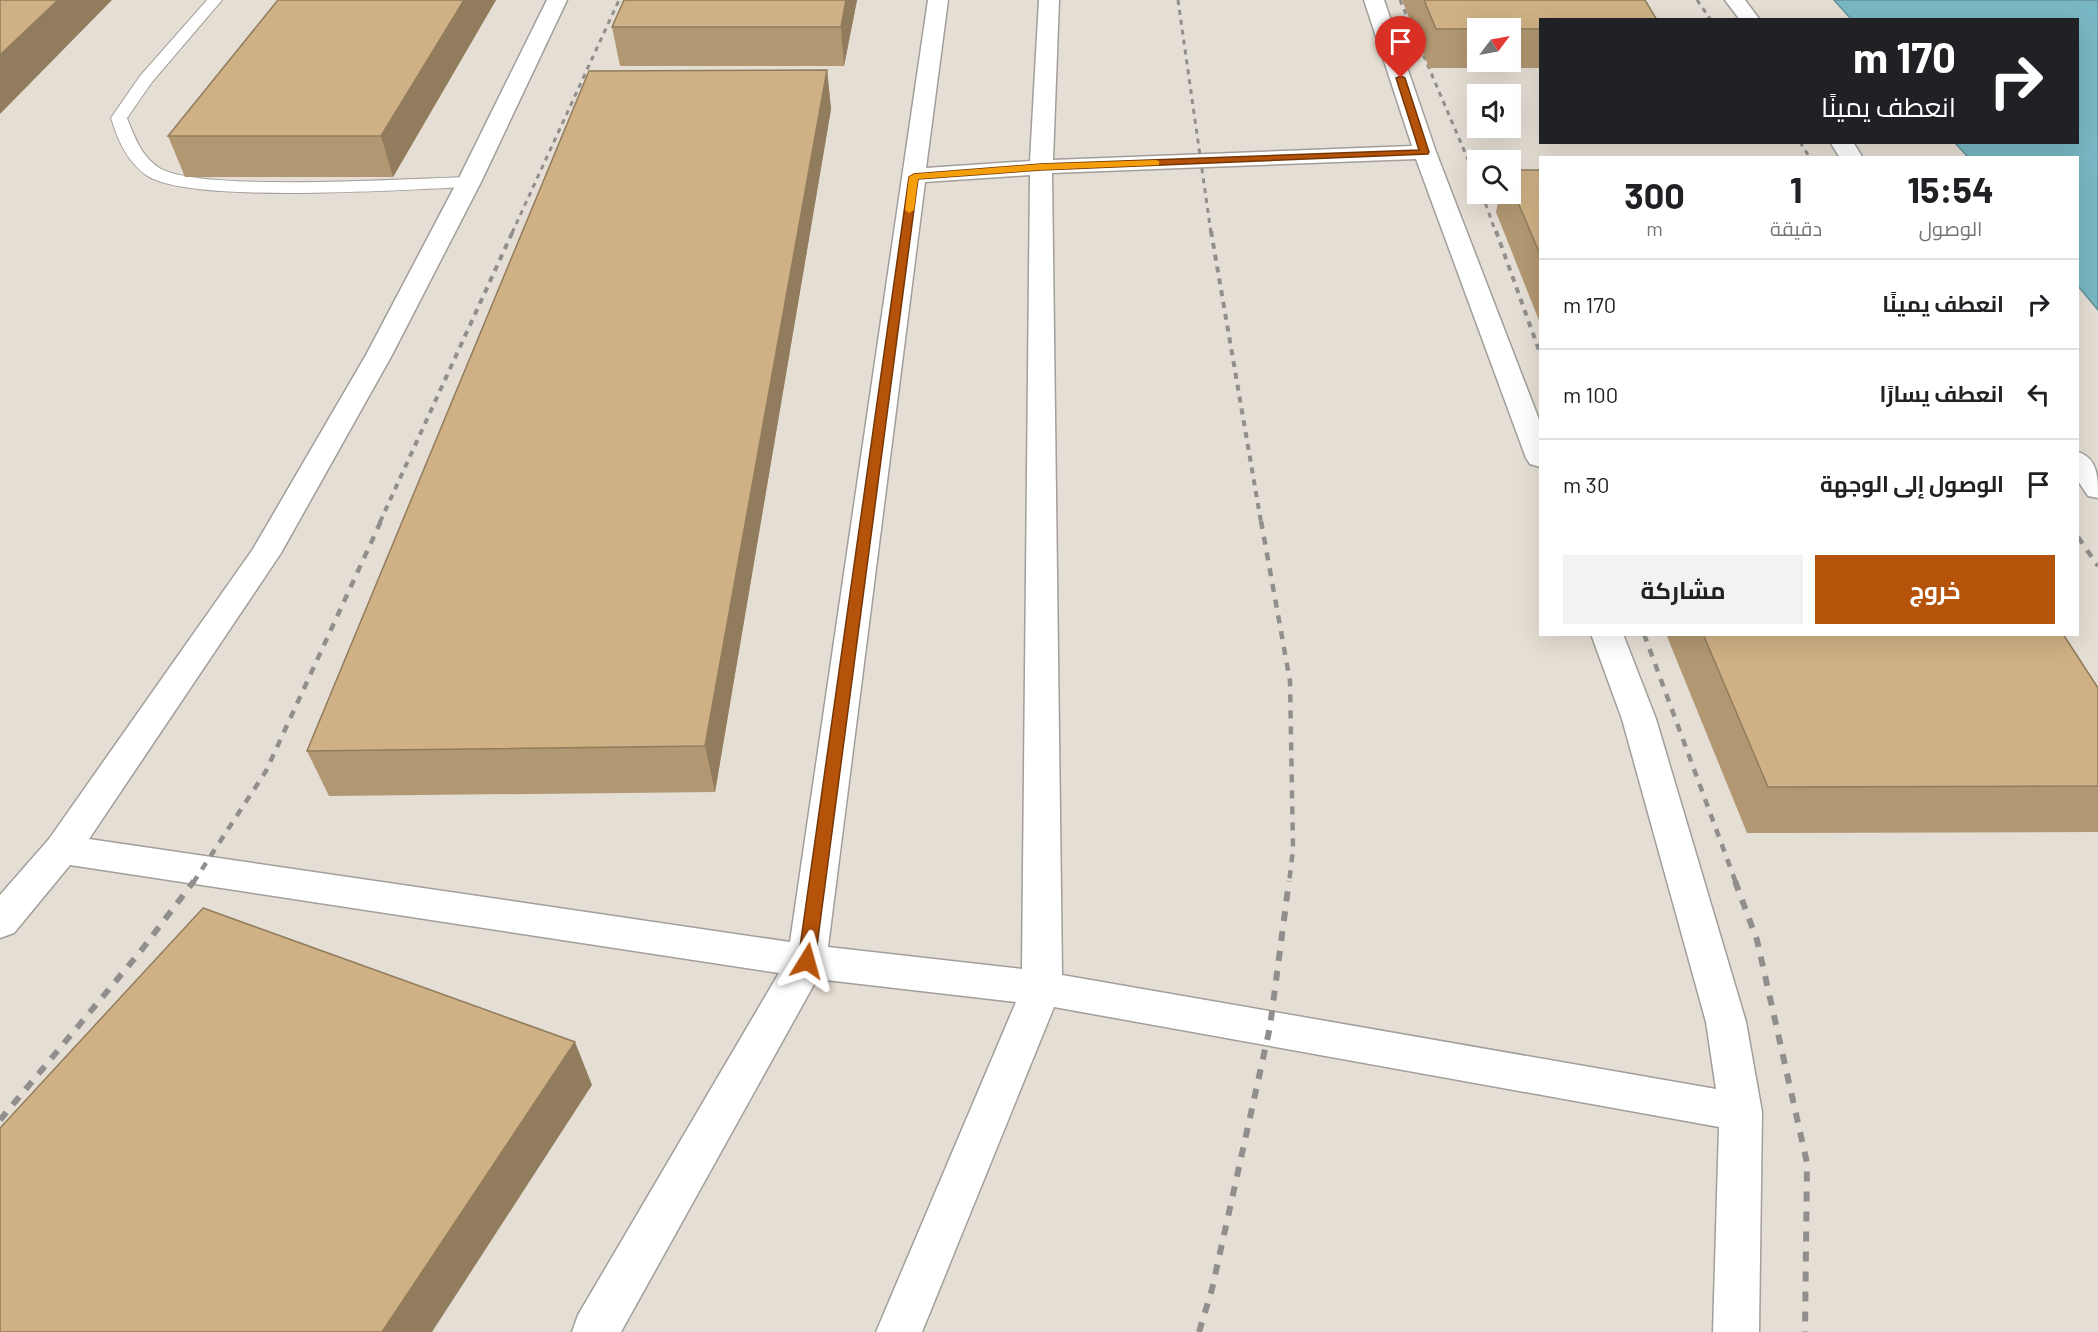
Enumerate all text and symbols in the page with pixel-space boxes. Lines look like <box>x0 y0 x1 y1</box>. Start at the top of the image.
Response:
pin <box>1375 16 1426 78</box>
north arrow <box>1467 18 1521 72</box>
map controls <box>1467 18 1521 204</box>
icon: arrive <box>1384 25 1417 58</box>
text: 170 m <box>1853 31 1956 81</box>
icon: right <box>1977 42 2055 120</box>
button: sound <box>1467 84 1521 138</box>
text: انعطف يمينًا <box>1821 90 1956 122</box>
button: search <box>1467 150 1521 204</box>
text: 1 <box>1790 167 1802 210</box>
text: 15:54 <box>1907 167 1994 210</box>
text: 300 <box>1624 173 1685 216</box>
text: m <box>1646 216 1663 240</box>
text: دقيقة <box>1770 216 1822 240</box>
text: الوصول <box>1919 216 1982 240</box>
icon: right <box>2022 288 2055 321</box>
text: انعطف يمينًا <box>1882 290 2004 316</box>
text: 170 m <box>1563 291 1616 317</box>
icon: left <box>2022 378 2055 411</box>
text: انعطف يسارًا <box>1880 380 2004 406</box>
text: 100 m <box>1563 381 1618 407</box>
icon: arrive <box>2022 468 2055 501</box>
text: الوصول إلى الوجهة <box>1820 470 2004 496</box>
text: 30 m <box>1563 471 1609 497</box>
button: مشاركة <box>1563 555 1803 624</box>
button: خروج <box>1815 555 2055 624</box>
position arrow <box>775 929 839 993</box>

